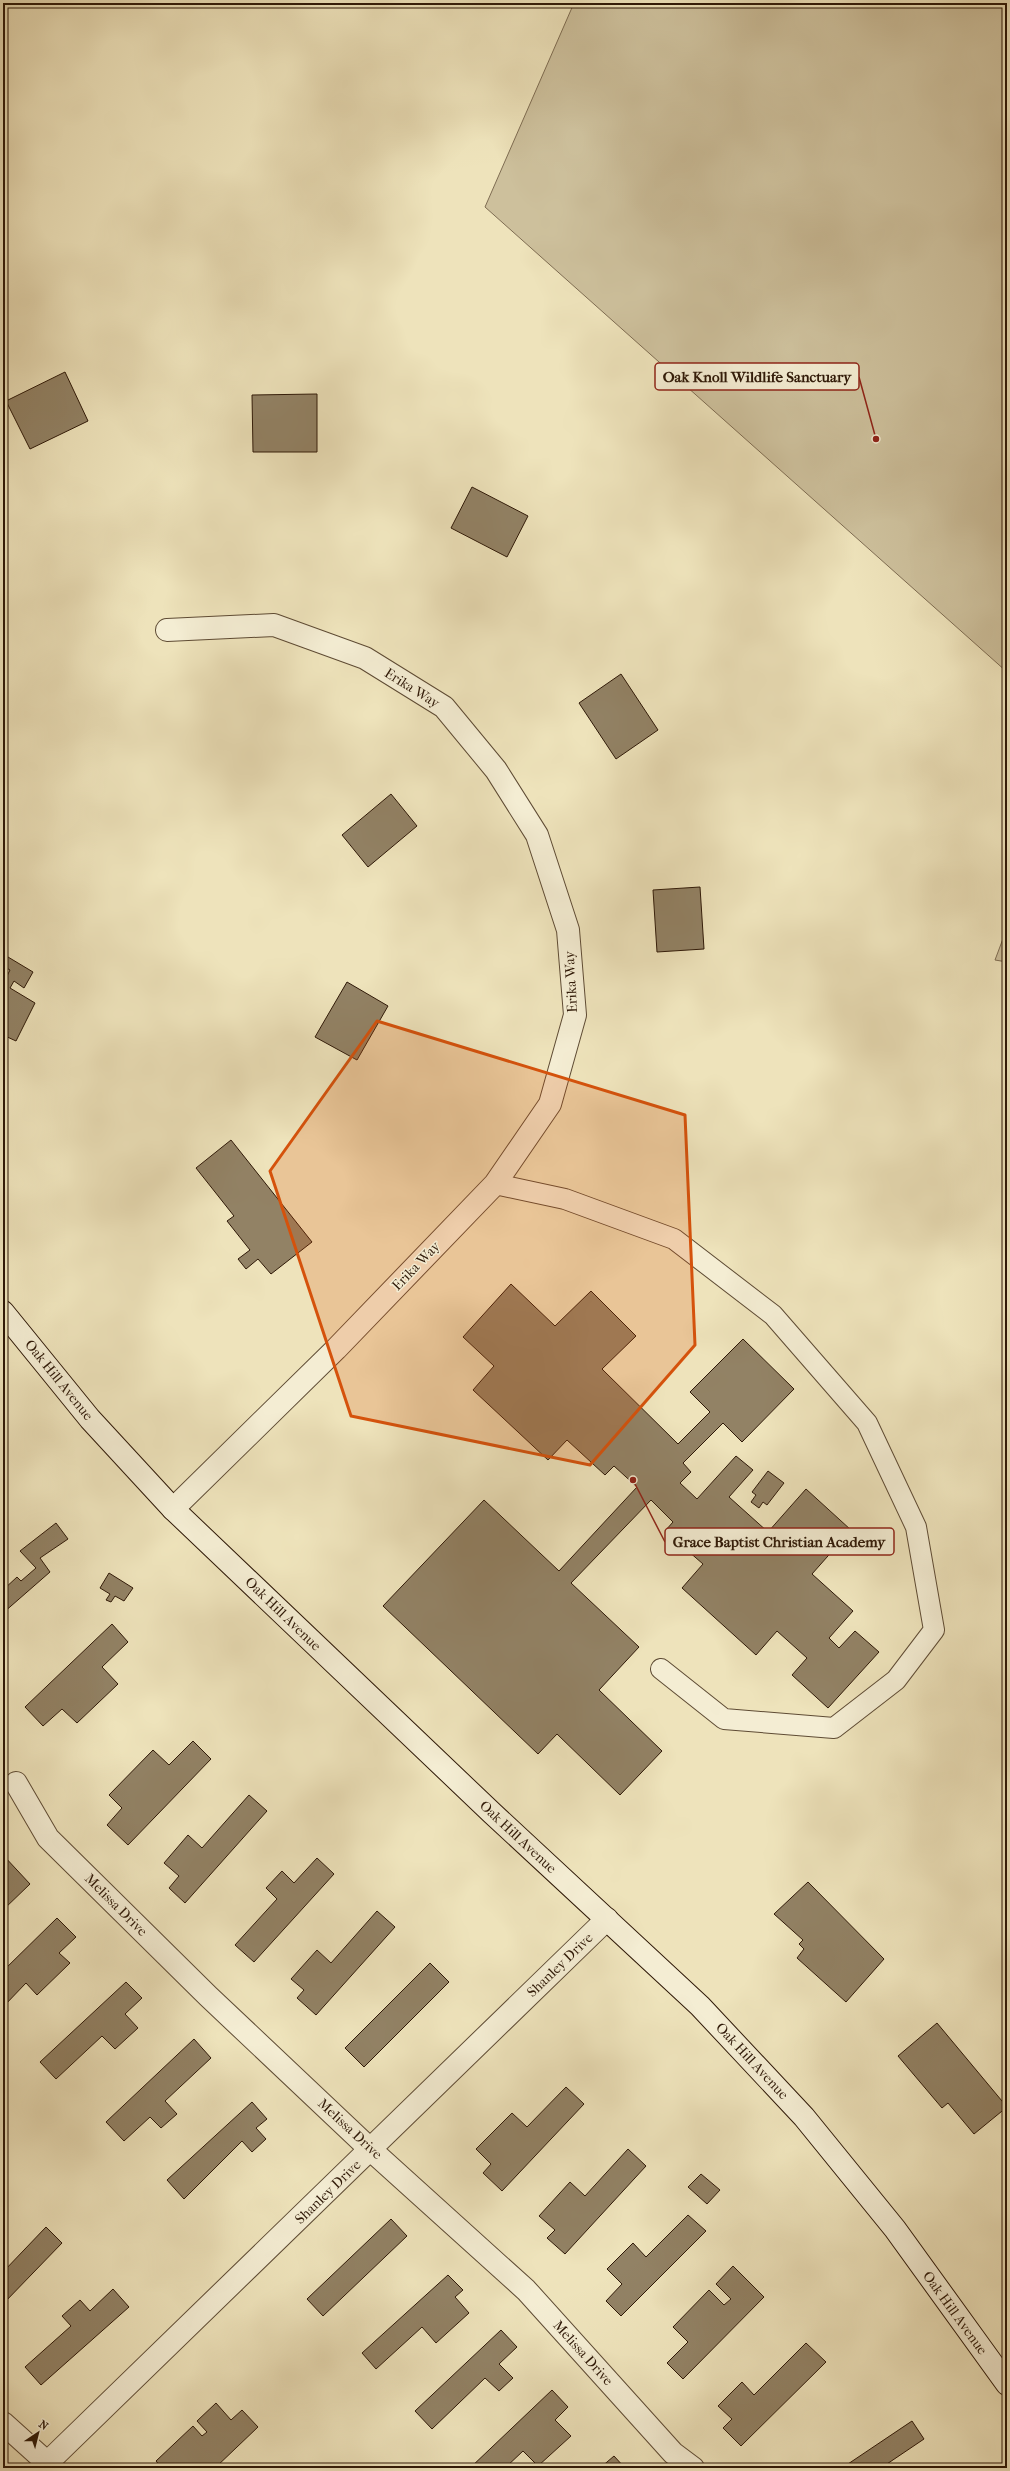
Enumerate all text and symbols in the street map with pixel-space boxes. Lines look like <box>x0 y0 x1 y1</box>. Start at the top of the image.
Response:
callout: Oak Knoll Wildlife Sanctuary <box>655 363 859 390</box>
text: Oak Knoll Wildlife Sanctuary <box>663 368 852 386</box>
street label: Erika Way <box>381 664 443 712</box>
street label: Erika Way <box>561 950 581 1013</box>
street label: Erika Way <box>388 1237 444 1294</box>
street label: Oak Hill Avenue <box>21 1336 97 1424</box>
callout: Grace Baptist Christian Academy <box>665 1528 894 1555</box>
text: Grace Baptist Christian Academy <box>673 1533 886 1551</box>
street label: Oak Hill Avenue <box>242 1574 325 1655</box>
street label: Oak Hill Avenue <box>476 1797 560 1877</box>
street label: Melissa Drive <box>81 1870 151 1940</box>
street label: Shanley Drive <box>524 1929 596 2001</box>
street label: Oak Hill Avenue <box>712 2019 792 2103</box>
street label: Melissa Drive <box>314 2095 386 2163</box>
street label: Shanley Drive <box>292 2156 364 2228</box>
street label: Oak Hill Avenue <box>919 2268 991 2358</box>
street label: Melissa Drive <box>549 2317 617 2389</box>
north arrow <box>18 2413 58 2453</box>
text: N <box>36 2417 51 2433</box>

